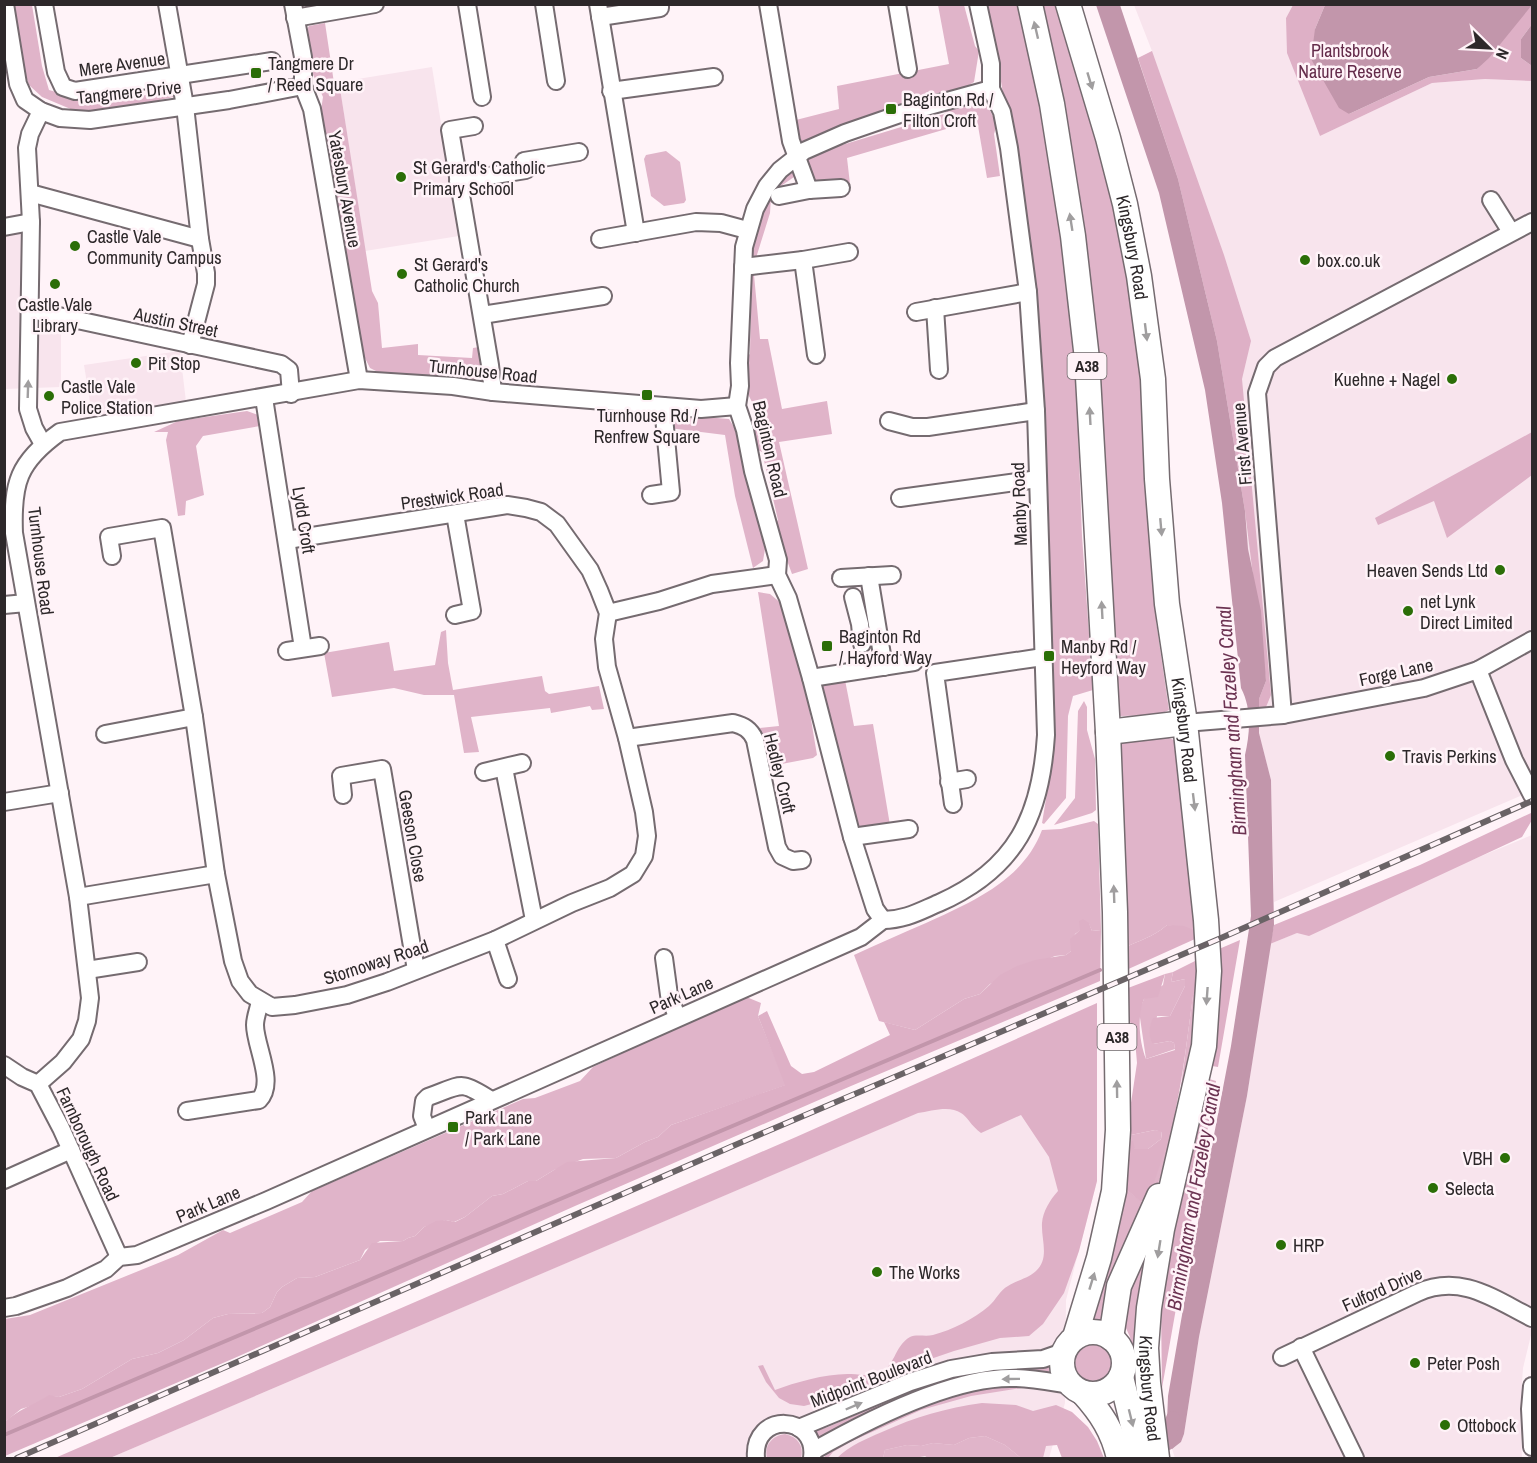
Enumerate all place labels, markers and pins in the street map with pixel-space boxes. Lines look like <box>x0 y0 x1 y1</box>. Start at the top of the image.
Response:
place label: Tangmere Dr / Reed Square <box>268 51 363 97</box>
marker: Tangmere Dr / Reed Square <box>249 66 263 80</box>
place label: Baginton Rd / Filton Croft <box>903 87 994 133</box>
marker: Baginton Rd / Filton Croft <box>884 102 898 116</box>
place label: St Gerard's Catholic Primary School <box>413 155 545 201</box>
marker: St Gerard's Catholic Primary School <box>394 170 408 184</box>
place label: Castle Vale Community Campus <box>87 224 222 270</box>
marker: Castle Vale Community Campus <box>68 239 82 253</box>
place label: box.co.uk <box>1317 248 1381 273</box>
place label: St Gerard's Catholic Church <box>414 252 520 298</box>
marker: box.co.uk <box>1298 253 1312 267</box>
marker: St Gerard's Catholic Church <box>395 267 409 281</box>
marker: Castle Vale Library <box>48 277 62 291</box>
place label: Castle Vale Library <box>18 292 92 338</box>
place label: Pit Stop <box>148 351 201 376</box>
marker: Pit Stop <box>129 356 143 370</box>
place label: Kuehne + Nagel <box>1334 367 1440 392</box>
marker: Kuehne + Nagel <box>1445 372 1459 386</box>
place label: Castle Vale Police Station <box>61 374 153 420</box>
marker: Turnhouse Rd / Renfrew Square <box>640 388 654 402</box>
marker: Castle Vale Police Station <box>42 389 56 403</box>
place label: Turnhouse Rd / Renfrew Square <box>594 403 700 449</box>
place label: Heaven Sends Ltd <box>1367 558 1488 583</box>
marker: Heaven Sends Ltd <box>1493 563 1507 577</box>
place label: net Lynk Direct Limited <box>1420 589 1513 635</box>
marker: net Lynk Direct Limited <box>1401 604 1415 618</box>
place label: Baginton Rd / Hayford Way <box>839 624 933 670</box>
place label: Manby Rd / Heyford Way <box>1061 634 1146 680</box>
marker: Baginton Rd / Hayford Way <box>820 639 834 653</box>
marker: Manby Rd / Heyford Way <box>1042 649 1056 663</box>
place label: Travis Perkins <box>1402 744 1497 769</box>
marker: Travis Perkins <box>1383 749 1397 763</box>
place label: Park Lane / Park Lane <box>465 1105 541 1151</box>
marker: Park Lane / Park Lane <box>446 1120 460 1134</box>
place label: VBH <box>1463 1146 1493 1171</box>
marker: VBH <box>1498 1151 1512 1165</box>
place label: Selecta <box>1445 1176 1494 1201</box>
marker: Selecta <box>1426 1181 1440 1195</box>
place label: HRP <box>1293 1233 1324 1258</box>
marker: HRP <box>1274 1238 1288 1252</box>
place label: The Works <box>889 1260 960 1285</box>
marker: The Works <box>870 1265 884 1279</box>
place label: Peter Posh <box>1427 1351 1500 1376</box>
marker: Peter Posh <box>1408 1356 1422 1370</box>
place label: Ottobock <box>1457 1413 1517 1438</box>
marker: Ottobock <box>1438 1418 1452 1432</box>

